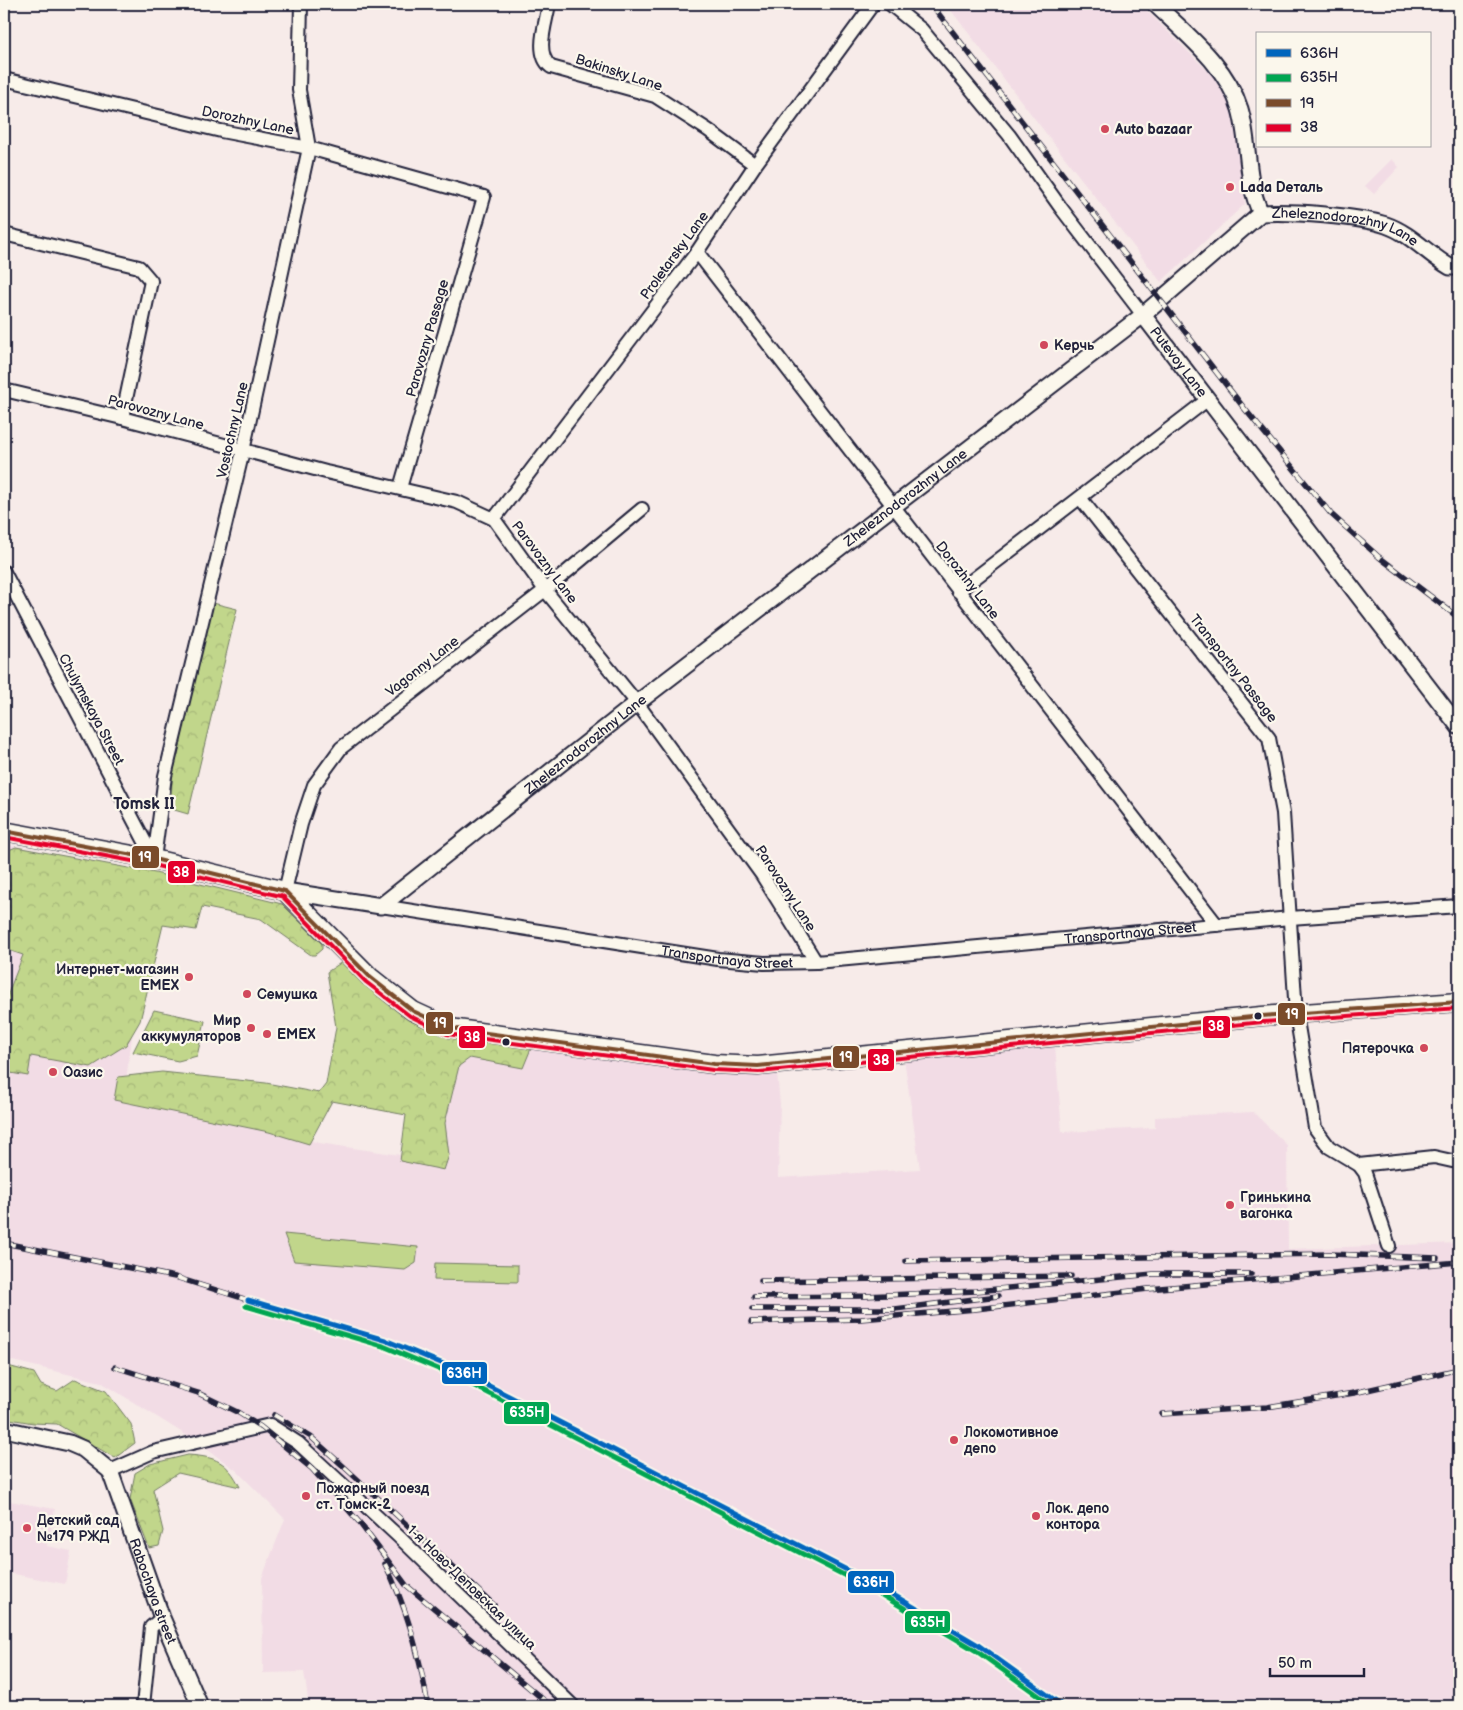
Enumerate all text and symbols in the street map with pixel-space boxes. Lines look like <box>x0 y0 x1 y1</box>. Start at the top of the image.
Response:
legend <box>1256 32 1430 148</box>
text: 636Н <box>1300 44 1339 63</box>
street label: Bakinsky Lane <box>573 50 665 95</box>
text: 635Н <box>1300 68 1338 87</box>
text: 19 <box>1300 94 1314 113</box>
street label: Dorozhny Lane <box>200 102 296 139</box>
text: 38 <box>1300 118 1318 137</box>
place label: Auto bazaar <box>1114 121 1192 138</box>
marker: Auto bazaar <box>1099 123 1111 135</box>
place label: Lada Dеталь <box>1240 179 1324 196</box>
marker: Lada Dеталь <box>1224 181 1236 193</box>
street label: Zheleznodorozhny Lane <box>1271 205 1422 250</box>
street label: Proletarsky Lane <box>637 208 712 303</box>
street label: Parovozny Passage <box>403 277 452 399</box>
street label: Putevoy Lane <box>1146 324 1211 401</box>
place label: Керчь <box>1054 337 1095 354</box>
marker: Керчь <box>1038 339 1050 351</box>
street label: Vostochny Lane <box>213 380 252 480</box>
street label: Parovozny Lane <box>106 391 206 433</box>
street label: Zheleznodorozhny Lane <box>840 445 971 551</box>
street label: Parovozny Lane <box>508 518 581 607</box>
street label: Dorozhny Lane <box>932 538 1003 623</box>
street label: Transportny Passage <box>1186 611 1281 726</box>
street label: Vagonny Lane <box>382 633 462 700</box>
street label: Chulymskaya Street <box>55 651 128 768</box>
street label: Zheleznodorozhny Lane <box>521 691 650 798</box>
district label: Tomsk II <box>113 795 175 814</box>
street label: Parovozny Lane <box>752 842 820 934</box>
line badge: 19 <box>131 845 160 869</box>
text: 19 <box>138 849 152 866</box>
line badge: 38 <box>167 860 196 884</box>
text: 38 <box>173 864 189 881</box>
street label: Transportnaya Street <box>1064 919 1198 948</box>
street label: Transportnaya Street <box>660 942 794 972</box>
place label: Интернет-магазин EMEX <box>56 961 180 994</box>
marker: Интернет-магазин EMEX <box>183 971 195 983</box>
place label: Семушка <box>257 986 318 1003</box>
marker: Семушка <box>241 988 253 1000</box>
line badge: 19 <box>1277 1002 1306 1026</box>
text: 19 <box>1285 1006 1299 1023</box>
line badge: 19 <box>425 1011 454 1035</box>
unlabelled marker <box>1253 1011 1263 1021</box>
place label: Мир аккумуляторов <box>141 1012 242 1045</box>
text: 19 <box>433 1015 447 1032</box>
line badge: 38 <box>1202 1015 1231 1039</box>
text: 38 <box>1208 1018 1224 1035</box>
marker: Мир аккумуляторов <box>245 1022 257 1034</box>
line badge: 38 <box>458 1025 486 1049</box>
place label: EMEX <box>277 1026 316 1043</box>
marker: EMEX <box>261 1028 273 1040</box>
text: 38 <box>464 1029 480 1046</box>
unlabelled marker <box>501 1037 511 1047</box>
place label: Пятерочка <box>1342 1040 1415 1057</box>
marker: Пятерочка <box>1418 1042 1430 1054</box>
line badge: 19 <box>832 1045 860 1069</box>
line badge: 38 <box>867 1048 895 1072</box>
text: 19 <box>839 1049 853 1066</box>
text: 38 <box>873 1052 889 1069</box>
place label: Оазис <box>63 1064 103 1081</box>
marker: Оазис <box>47 1066 59 1078</box>
place label: Гринькина вагонка <box>1240 1189 1312 1222</box>
marker: Гринькина вагонка <box>1224 1199 1236 1211</box>
line badge: 636Н <box>441 1361 488 1385</box>
text: 636Н <box>446 1365 482 1382</box>
line badge: 635Н <box>503 1401 550 1425</box>
text: 635Н <box>509 1404 545 1421</box>
place label: Локомотивное депо <box>963 1424 1059 1457</box>
marker: Локомотивное депо <box>948 1434 960 1446</box>
place label: Пожарный поезд ст. Томск-2 <box>316 1480 430 1513</box>
marker: Пожарный поезд ст. Томск-2 <box>300 1490 312 1502</box>
place label: Лок. депо контора <box>1045 1500 1110 1533</box>
marker: Лок. депо контора <box>1030 1510 1042 1522</box>
place label: Детский сад №179 РЖД <box>37 1512 120 1545</box>
street label: 1-я Ново-Деповская улица <box>404 1521 540 1654</box>
marker: Детский сад №179 РЖД <box>21 1522 33 1534</box>
street label: Rabochaya street <box>125 1536 180 1647</box>
line badge: 636Н <box>847 1570 895 1594</box>
text: 636Н <box>853 1574 889 1591</box>
line badge: 635Н <box>904 1610 951 1634</box>
text: 635Н <box>910 1614 946 1631</box>
scale bar <box>1270 1645 1364 1677</box>
text: 50 m <box>1278 1654 1312 1673</box>

